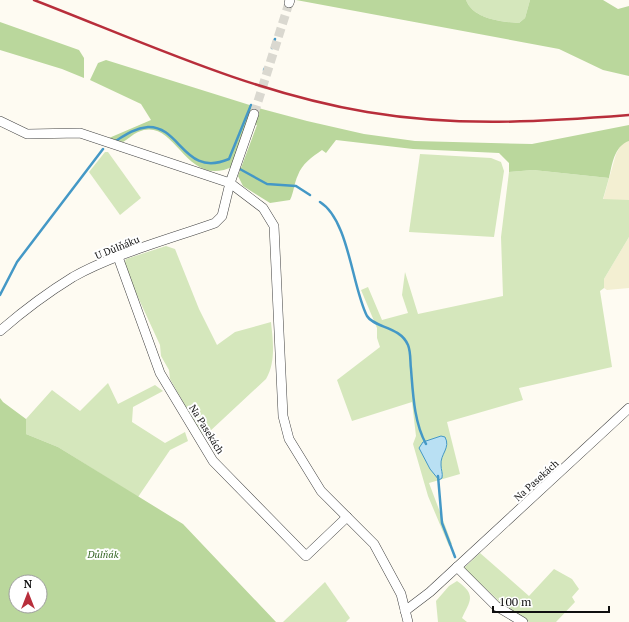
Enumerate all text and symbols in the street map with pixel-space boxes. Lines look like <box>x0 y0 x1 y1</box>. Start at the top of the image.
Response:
street label: U Důlňáku <box>93 233 142 262</box>
street label: Na Pasekách <box>186 402 227 457</box>
street label: Na Pasekách <box>511 457 562 504</box>
park label: Důlňák <box>87 548 119 561</box>
north arrow <box>8 574 48 614</box>
text: N <box>24 577 33 591</box>
scale bar <box>493 588 609 614</box>
text: 100 m <box>499 594 532 609</box>

